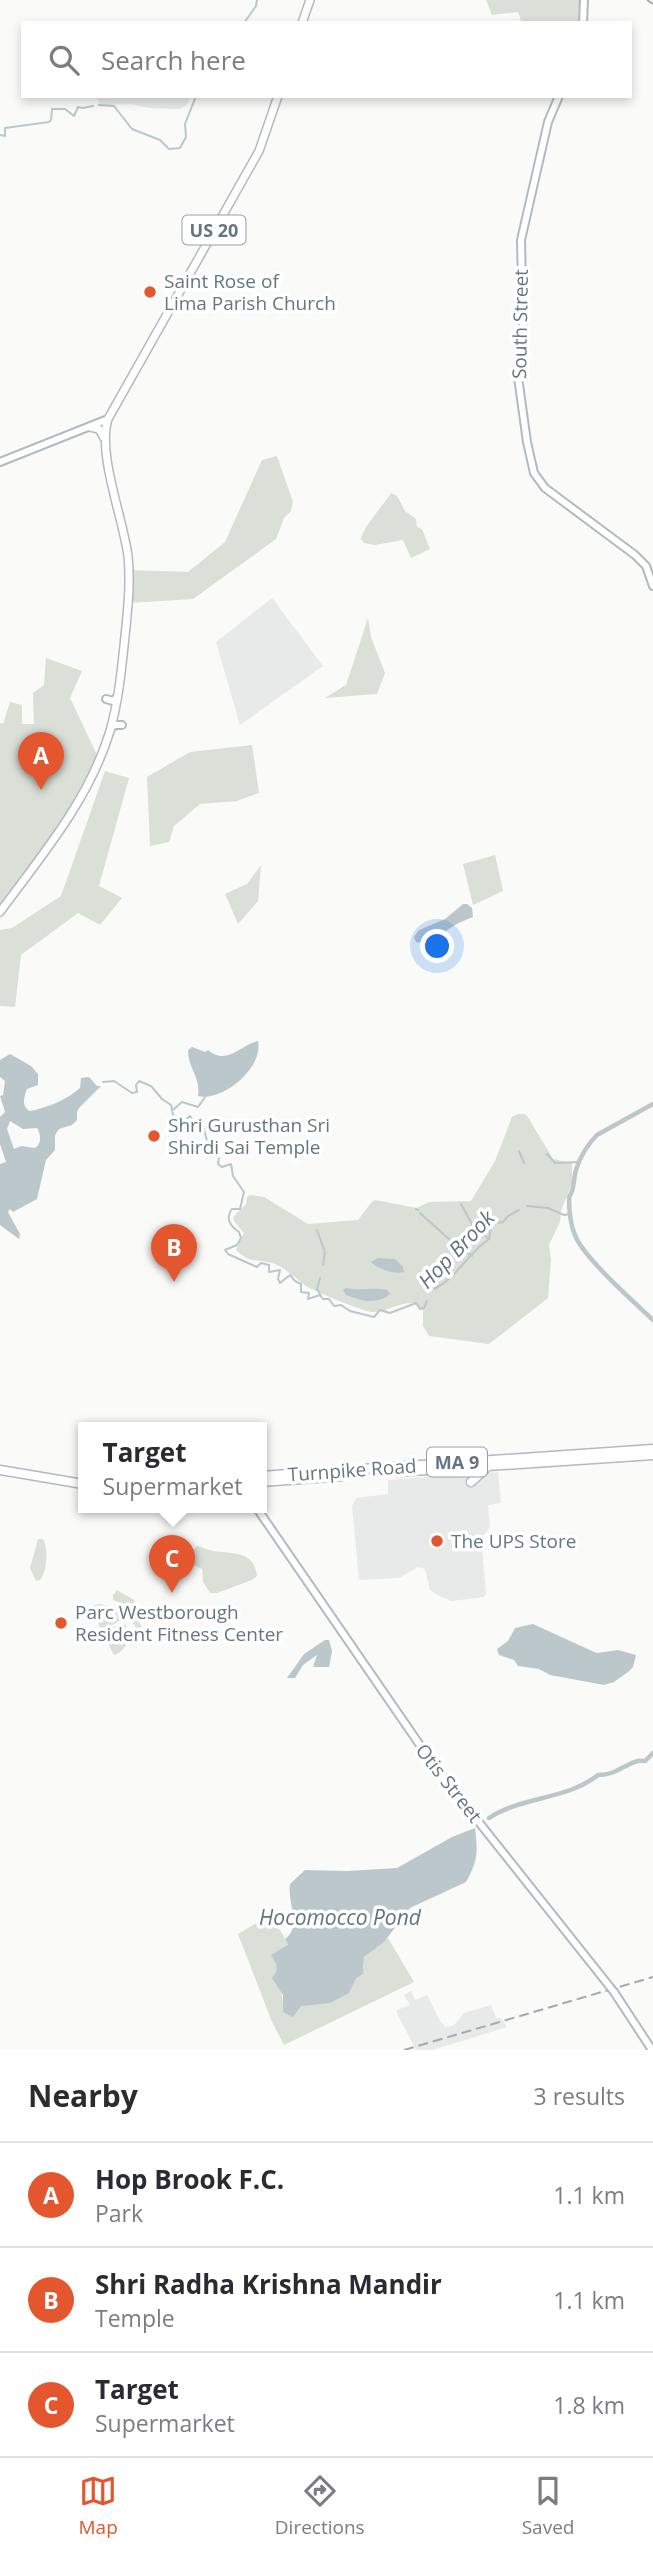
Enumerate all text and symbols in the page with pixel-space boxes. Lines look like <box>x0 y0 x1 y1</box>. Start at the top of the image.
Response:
search box <box>21 21 632 98</box>
icon: search <box>45 41 83 79</box>
text: Search here <box>101 42 246 78</box>
road number: US 20 <box>182 215 246 244</box>
place label: Saint Rose of Lima Parish Church <box>164 268 336 316</box>
street label: South Street <box>506 269 534 379</box>
marker: Saint Rose of Lima Parish Church <box>142 284 158 300</box>
pin: A <box>18 732 64 790</box>
your location <box>420 929 454 963</box>
place label: Shri Gurusthan Sri Shirdi Sai Temple <box>168 1112 330 1160</box>
marker: Shri Gurusthan Sri Shirdi Sai Temple <box>146 1128 162 1144</box>
water label: Hop Brook <box>412 1203 501 1294</box>
pin: B <box>151 1224 197 1282</box>
popup <box>78 1422 267 1513</box>
text: Target <box>103 1434 187 1470</box>
road number: MA 9 <box>427 1448 487 1476</box>
street label: Turnpike Road <box>287 1453 417 1487</box>
text: Supermarket <box>103 1470 242 1502</box>
place label: The UPS Store <box>451 1528 576 1554</box>
marker: The UPS Store <box>429 1533 445 1549</box>
pin: C <box>149 1535 195 1593</box>
place label: Parc Westborough Resident Fitness Center <box>75 1599 283 1647</box>
marker: Parc Westborough Resident Fitness Center <box>53 1615 69 1631</box>
street label: Otis Street <box>410 1738 488 1828</box>
water label: Hocomocco Pond <box>259 1903 422 1931</box>
text: Nearby <box>28 2075 138 2116</box>
text: 3 results <box>534 2080 625 2112</box>
text: Hop Brook F.C. <box>95 2161 284 2197</box>
text: A <box>43 2179 59 2211</box>
text: 1.1 km <box>553 2179 625 2211</box>
text: Park <box>95 2197 143 2229</box>
text: Shri Radha Krishna Mandir <box>95 2266 442 2302</box>
text: B <box>43 2284 59 2316</box>
text: 1.1 km <box>553 2284 625 2316</box>
text: Temple <box>95 2302 175 2334</box>
text: Target <box>95 2371 179 2407</box>
text: C <box>44 2389 58 2421</box>
text: 1.8 km <box>553 2389 625 2421</box>
text: Supermarket <box>95 2407 235 2439</box>
tab: Map <box>79 2472 118 2540</box>
tab: Directions <box>275 2472 365 2540</box>
tab: Saved <box>522 2472 574 2540</box>

